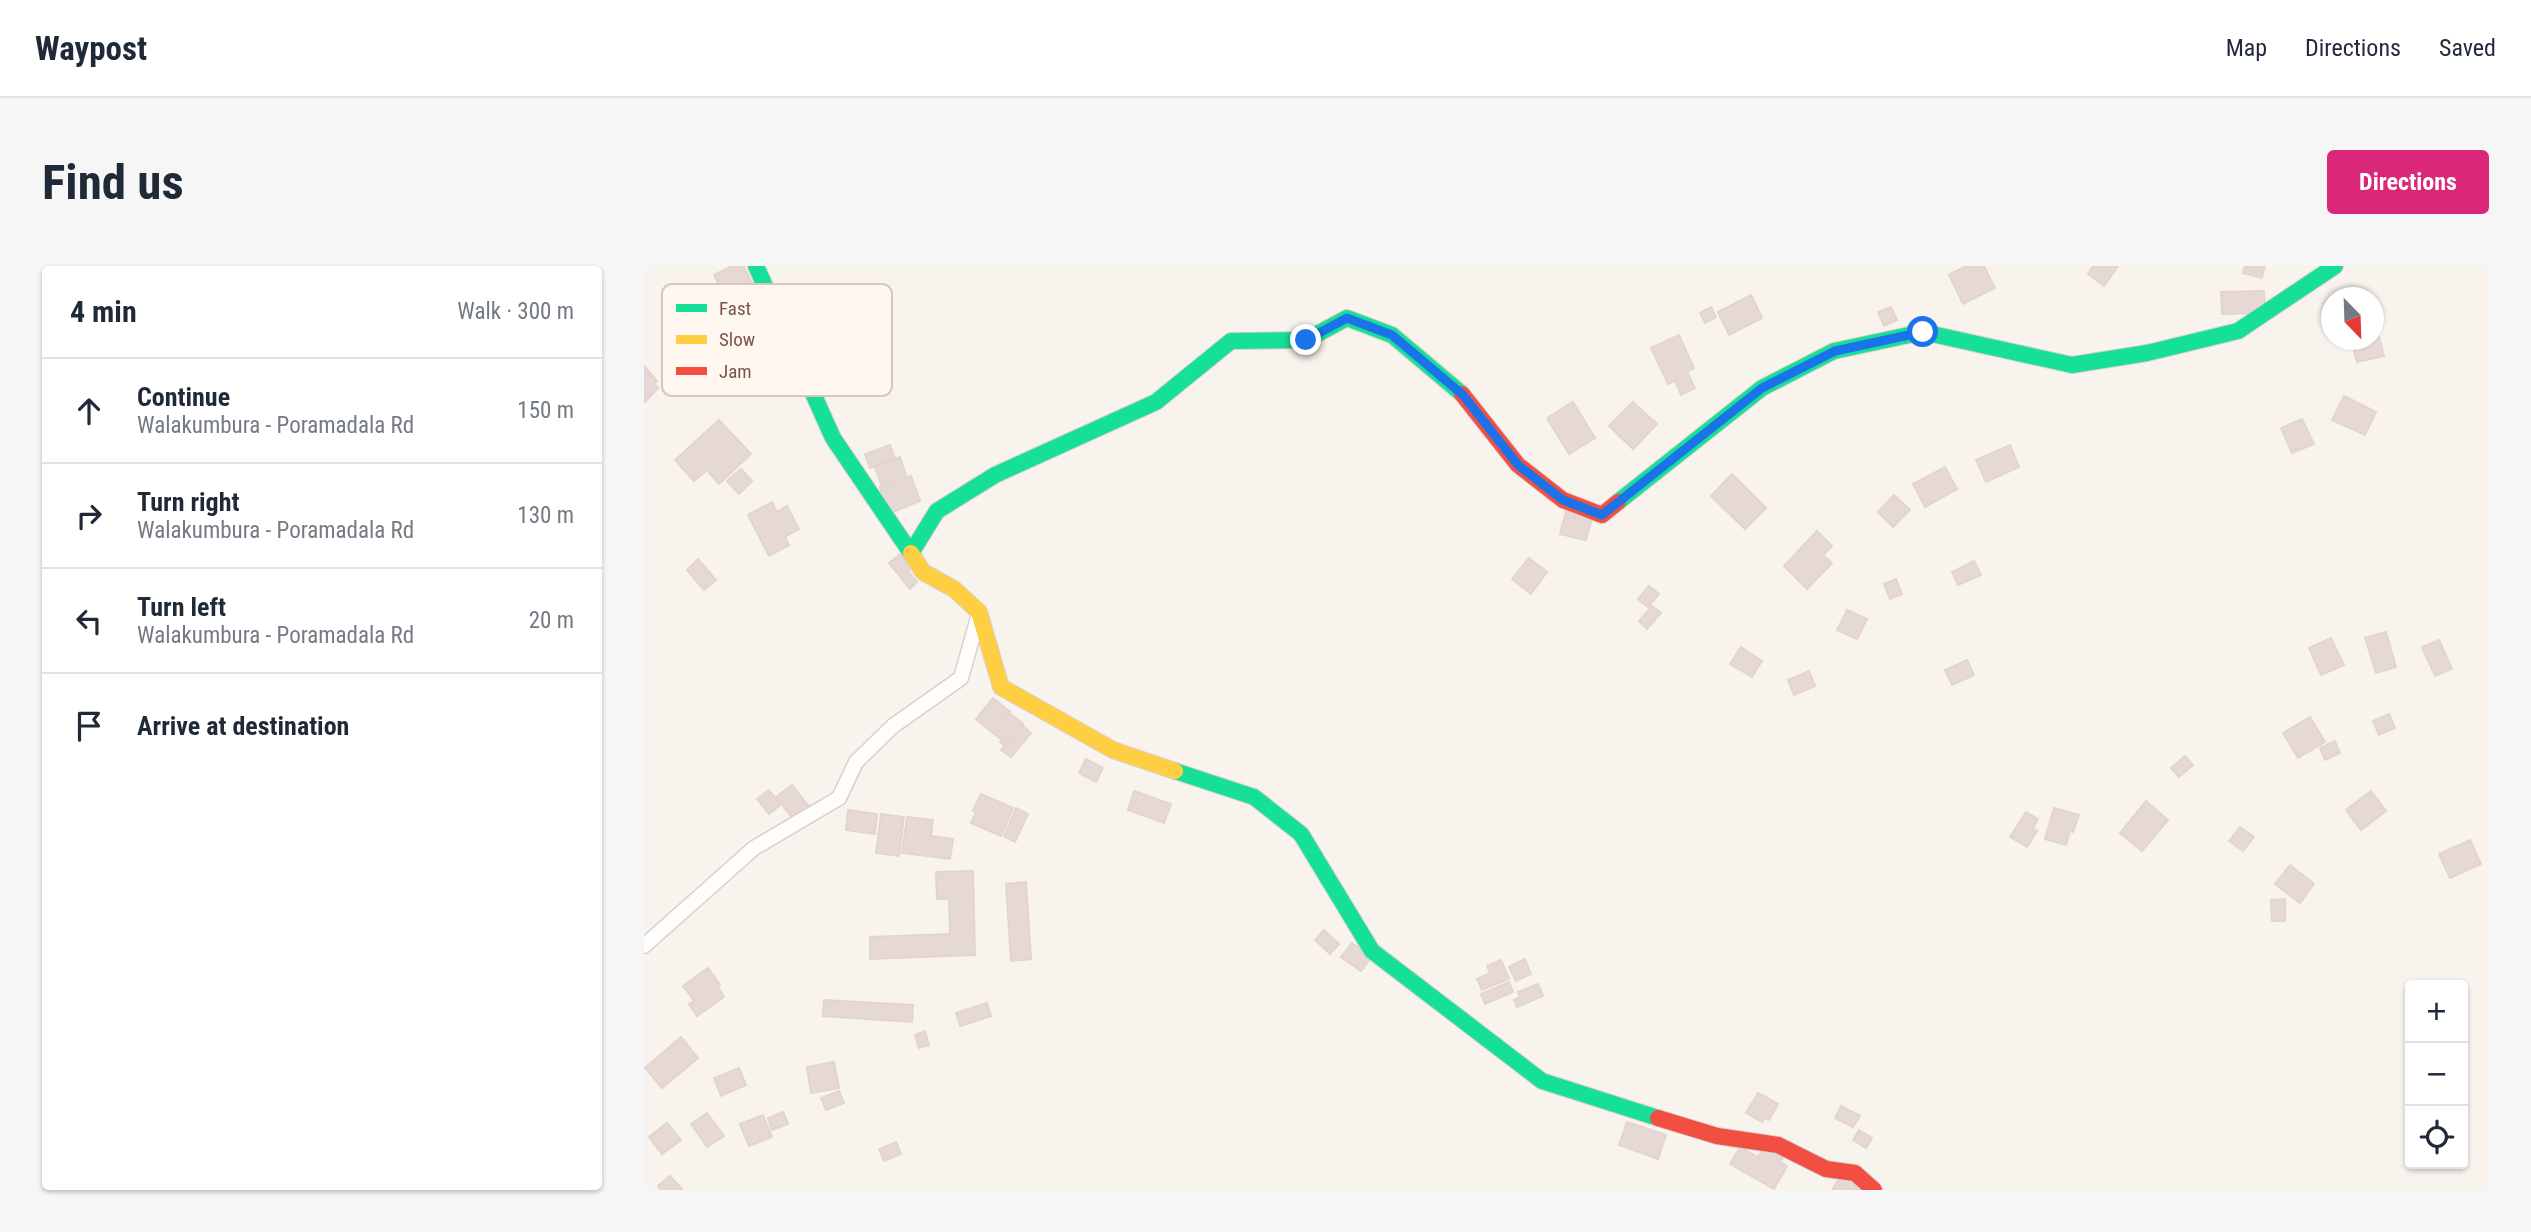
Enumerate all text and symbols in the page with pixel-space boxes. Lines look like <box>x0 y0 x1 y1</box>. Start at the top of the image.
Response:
text: Waypost <box>35 29 147 68</box>
text: Map <box>2226 34 2267 62</box>
text: Directions <box>2305 34 2401 62</box>
text: Saved <box>2439 34 2496 62</box>
button: Directions <box>2327 150 2489 214</box>
text: Find us <box>42 154 184 211</box>
legend <box>662 284 892 396</box>
north arrow <box>2321 287 2384 350</box>
text: 4 min <box>70 294 137 329</box>
text: Fast <box>719 297 751 320</box>
text: Walk · 300 m <box>457 298 574 325</box>
route start <box>1907 316 1938 347</box>
route end <box>1290 324 1321 355</box>
text: Slow <box>719 328 755 351</box>
text: Jam <box>719 360 752 383</box>
text: Continue <box>137 382 230 412</box>
icon: ahead <box>70 392 108 430</box>
text: 150 m <box>517 397 574 424</box>
text: Walakumbura - Poramadala Rd <box>137 412 414 439</box>
text: Turn right <box>137 487 239 517</box>
icon: right <box>70 497 108 535</box>
text: 130 m <box>517 502 574 529</box>
text: Walakumbura - Poramadala Rd <box>137 517 414 544</box>
text: Turn left <box>137 592 226 622</box>
icon: left <box>70 602 108 640</box>
text: 20 m <box>529 607 574 634</box>
text: Walakumbura - Poramadala Rd <box>137 622 414 649</box>
icon: arrive <box>70 707 108 745</box>
text: Arrive at destination <box>137 711 349 741</box>
map controls <box>2405 980 2468 1169</box>
button: + <box>2405 980 2468 1043</box>
button: − <box>2405 1043 2468 1106</box>
button: locate <box>2405 1106 2468 1169</box>

